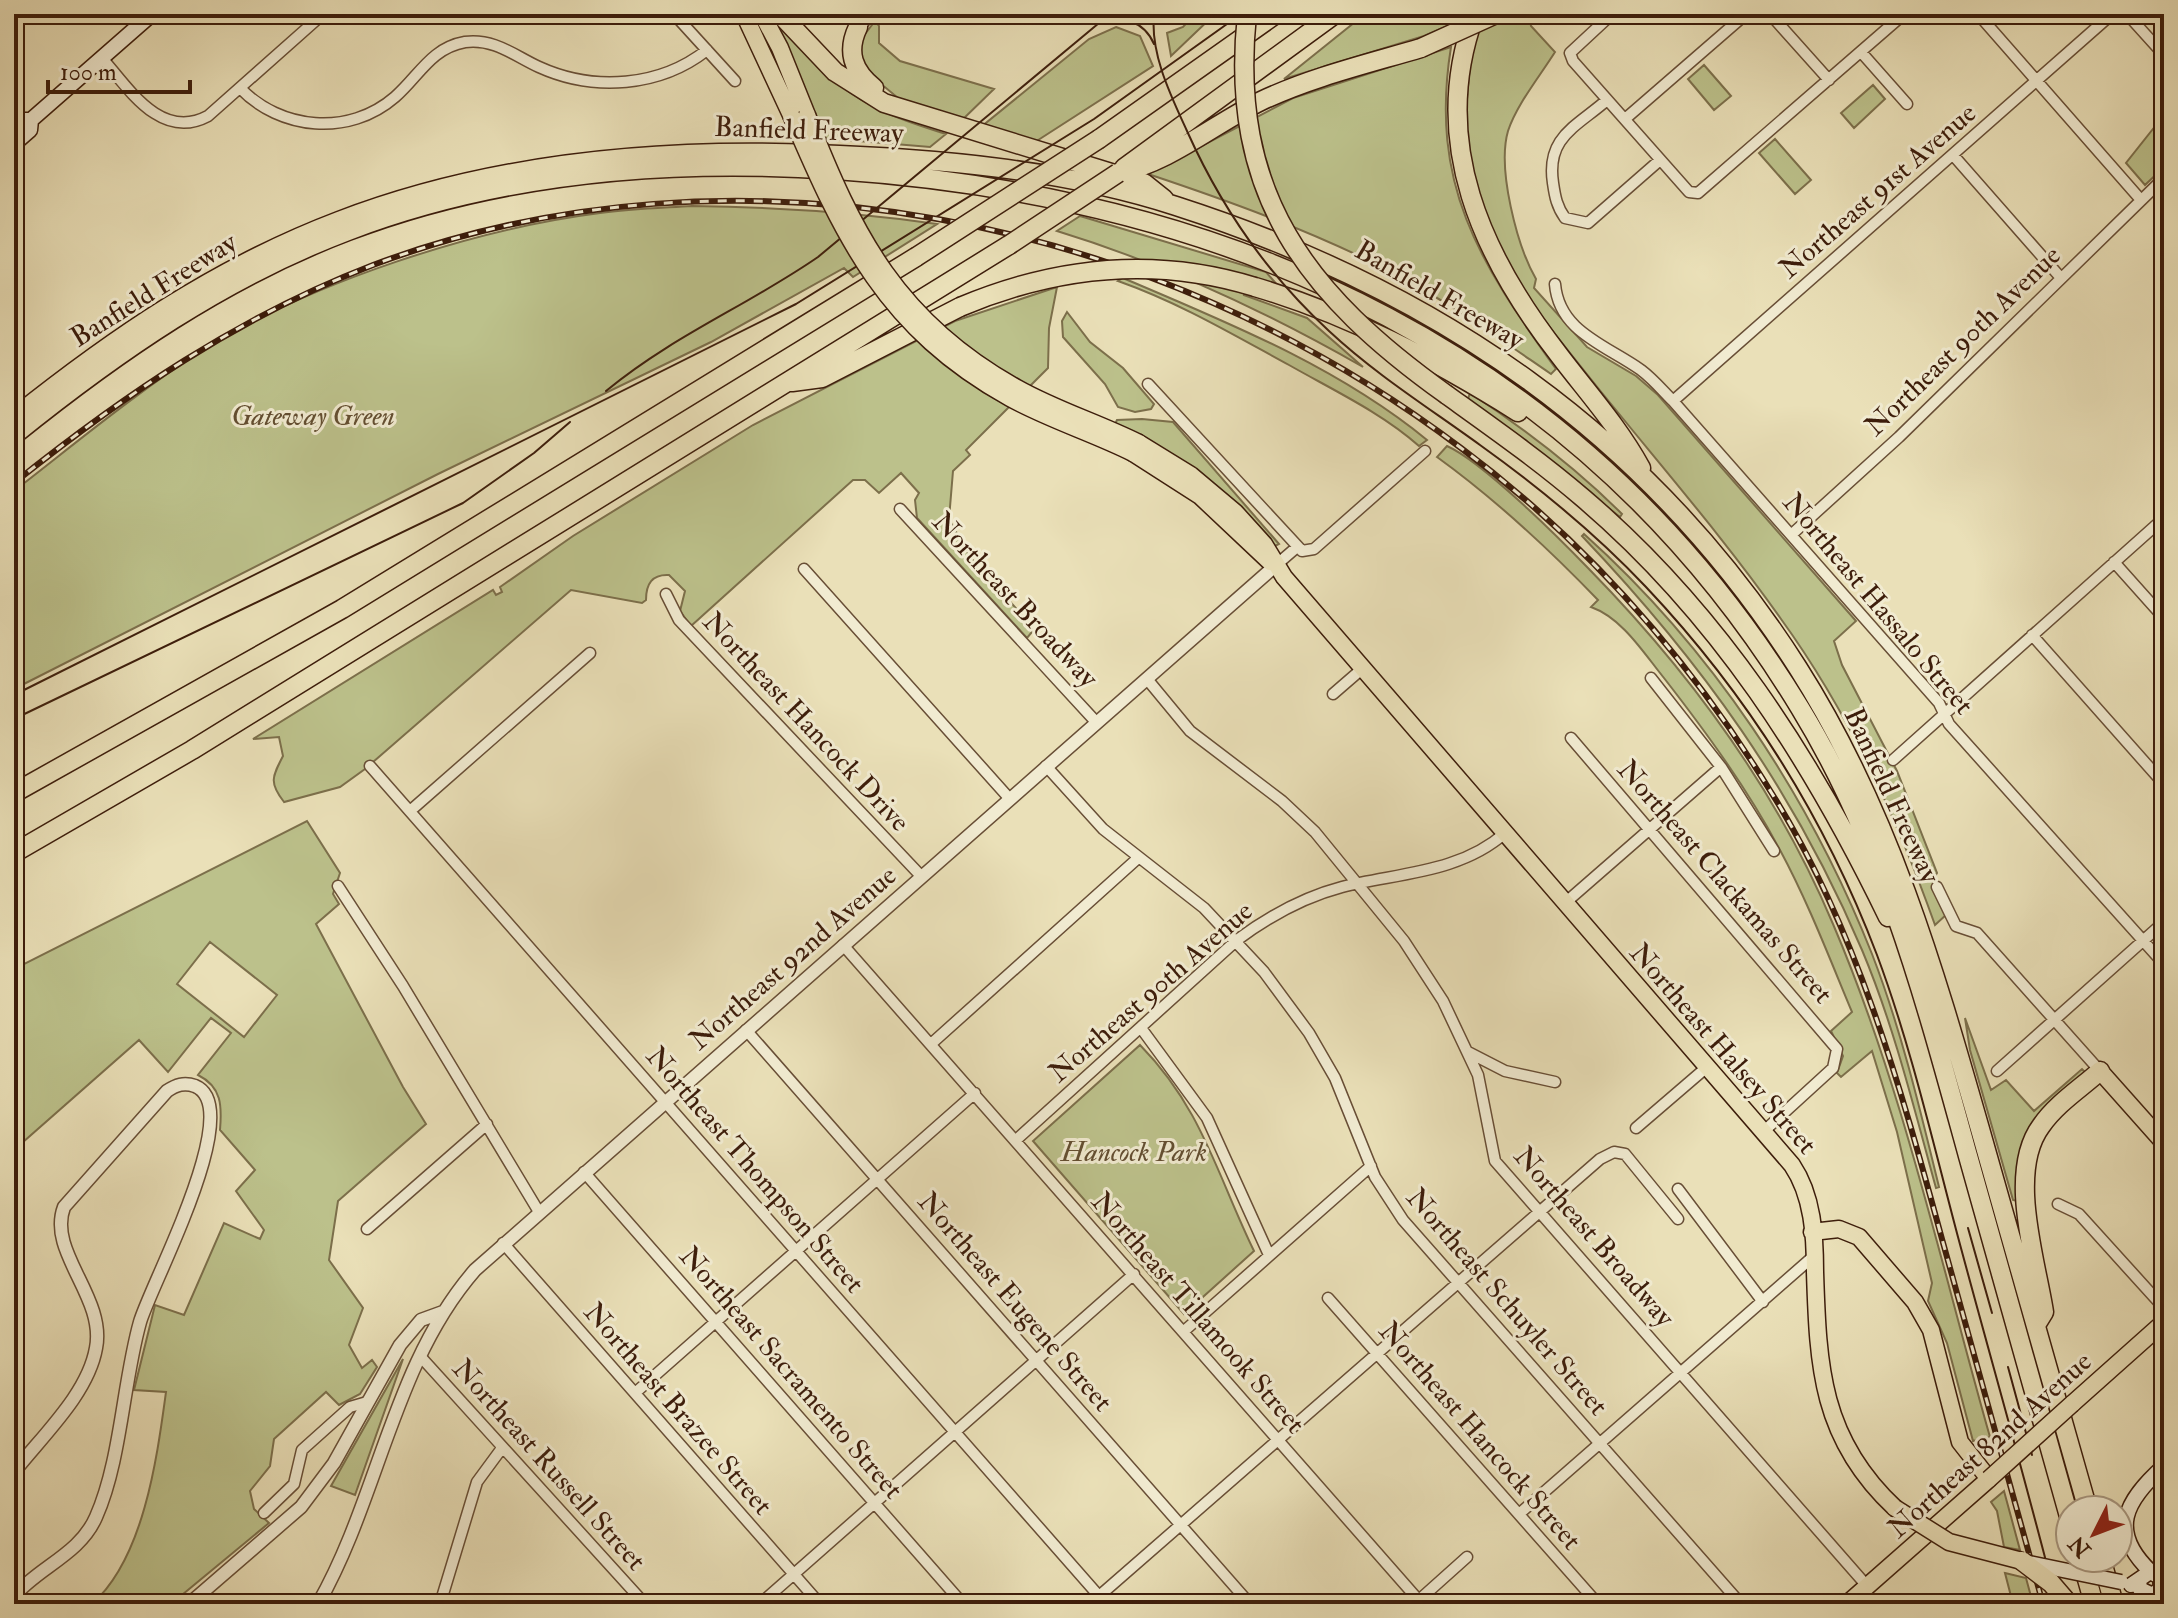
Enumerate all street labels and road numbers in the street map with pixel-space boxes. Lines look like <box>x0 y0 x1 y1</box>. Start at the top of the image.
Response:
street label: Northeast 91st Avenue <box>1772 96 1984 286</box>
street label: Banfield Freeway <box>714 110 905 151</box>
street label: Banfield Freeway <box>64 225 244 355</box>
street label: Banfield Freeway <box>1348 233 1531 358</box>
street label: Northeast 90th Avenue <box>1858 238 2069 444</box>
street label: Northeast Hassalo Street <box>1775 486 1981 722</box>
street label: Northeast Broadway <box>924 505 1106 696</box>
street label: Northeast Hancock Drive <box>695 605 917 840</box>
street label: Banfield Freeway <box>1836 702 1948 890</box>
street label: Northeast Clackamas Street <box>1610 753 1840 1011</box>
street label: Northeast 92nd Avenue <box>682 858 904 1058</box>
street label: Northeast 90th Avenue <box>1042 894 1261 1090</box>
street label: Northeast Halsey Street <box>1622 936 1824 1162</box>
street label: Northeast Thompson Street <box>638 1039 872 1301</box>
street label: Northeast Broadway <box>1506 1140 1682 1335</box>
street label: Northeast Schuyler Street <box>1398 1181 1615 1423</box>
street label: Northeast Eugene Street <box>910 1185 1120 1419</box>
street label: Northeast Tillamook Street <box>1083 1185 1312 1441</box>
street label: Northeast Sacramento Street <box>671 1239 910 1507</box>
street label: Northeast Brazee Street <box>576 1295 780 1522</box>
street label: Northeast Hancock Street <box>1371 1315 1589 1557</box>
street label: Northeast 82nd Avenue <box>1881 1344 2099 1546</box>
street label: Northeast Russell Street <box>445 1352 653 1578</box>

